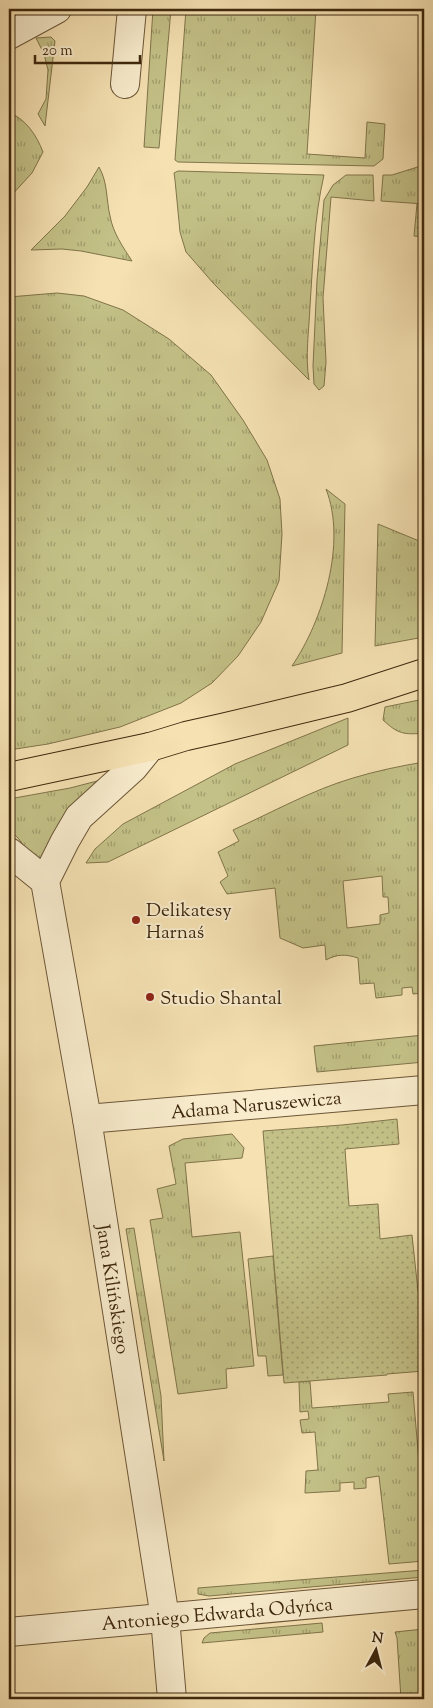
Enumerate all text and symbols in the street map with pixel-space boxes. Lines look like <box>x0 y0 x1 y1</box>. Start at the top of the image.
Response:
scale bar <box>35 32 140 64</box>
text: 20 m <box>42 41 73 62</box>
place label: Delikatesy Harnaś <box>146 898 232 947</box>
marker: Delikatesy Harnaś <box>130 914 142 926</box>
place label: Studio Shantal <box>160 986 282 1013</box>
marker: Studio Shantal <box>144 991 156 1003</box>
street label: Adama Naruszewicza <box>170 1086 343 1127</box>
street label: Jana Kilińskiego <box>88 1222 135 1356</box>
street label: Antoniego Edwarda Odyńca <box>100 1592 334 1639</box>
north arrow <box>350 1626 400 1676</box>
text: N <box>371 1628 384 1650</box>

